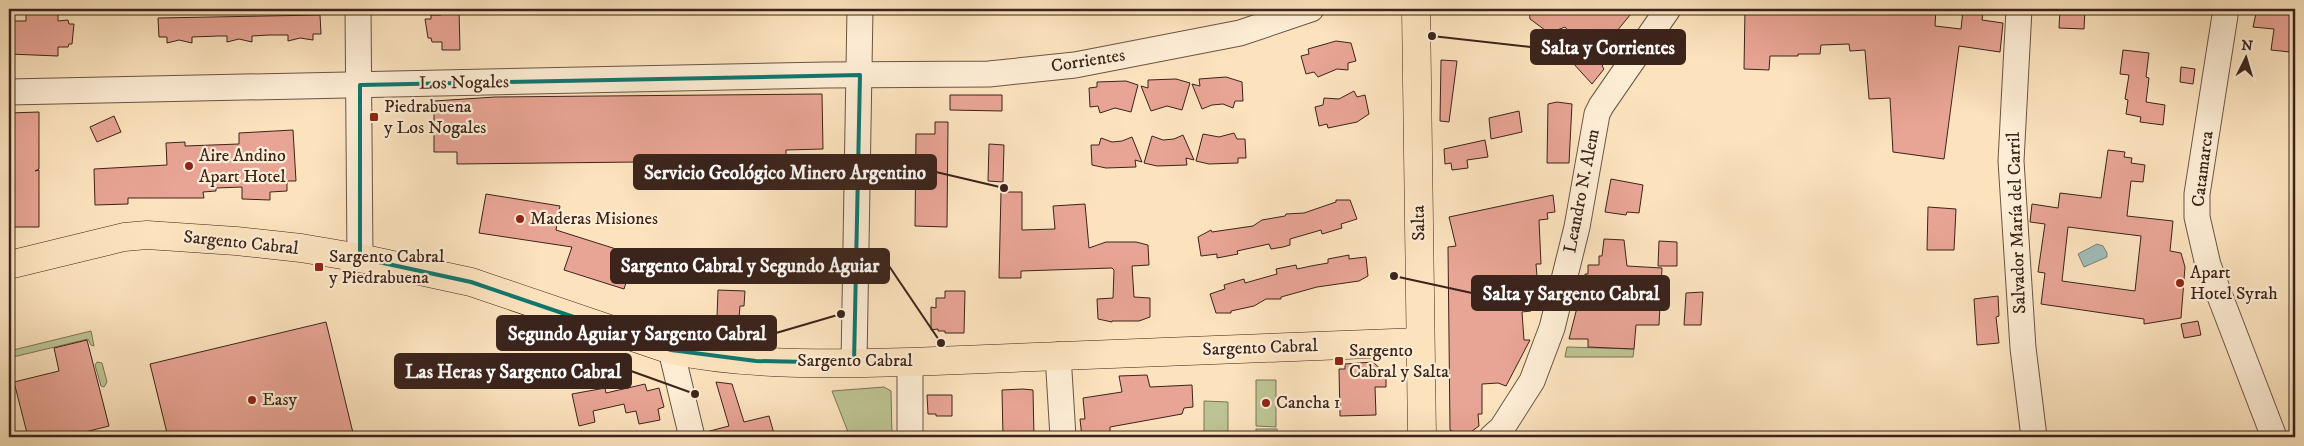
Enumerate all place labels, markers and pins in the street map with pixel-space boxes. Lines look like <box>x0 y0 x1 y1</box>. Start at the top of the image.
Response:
callout: Salta y Corrientes <box>1531 30 1685 64</box>
place label: Piedrabuena y Los Nogales <box>384 96 486 139</box>
marker: Piedrabuena y Los Nogales <box>368 111 380 123</box>
place label: Aire Andino Apart Hotel <box>199 145 286 188</box>
callout: Servicio Geológico Minero Argentino <box>634 155 936 189</box>
marker: Aire Andino Apart Hotel <box>183 160 195 172</box>
place label: Maderas Misiones <box>530 208 658 230</box>
marker: Maderas Misiones <box>514 213 526 225</box>
place label: Sargento Cabral y Piedrabuena <box>329 246 445 289</box>
callout: Sargento Cabral y Segundo Aguiar <box>611 249 889 283</box>
marker: Sargento Cabral y Piedrabuena <box>313 261 325 273</box>
place label: Apart Hotel Syrah <box>2190 262 2278 305</box>
callout: Salta y Sargento Cabral <box>1472 276 1669 310</box>
marker: Apart Hotel Syrah <box>2174 277 2186 289</box>
callout: Segundo Aguiar y Sargento Cabral <box>497 316 776 350</box>
place label: Sargento Cabral y Salta <box>1349 340 1449 383</box>
callout: Las Heras y Sargento Cabral <box>395 354 631 388</box>
marker: Sargento Cabral y Salta <box>1333 355 1345 367</box>
place label: Easy <box>262 389 297 411</box>
place label: Cancha 1 <box>1276 392 1340 414</box>
marker: Easy <box>246 394 258 406</box>
marker: Cancha 1 <box>1260 397 1272 409</box>

